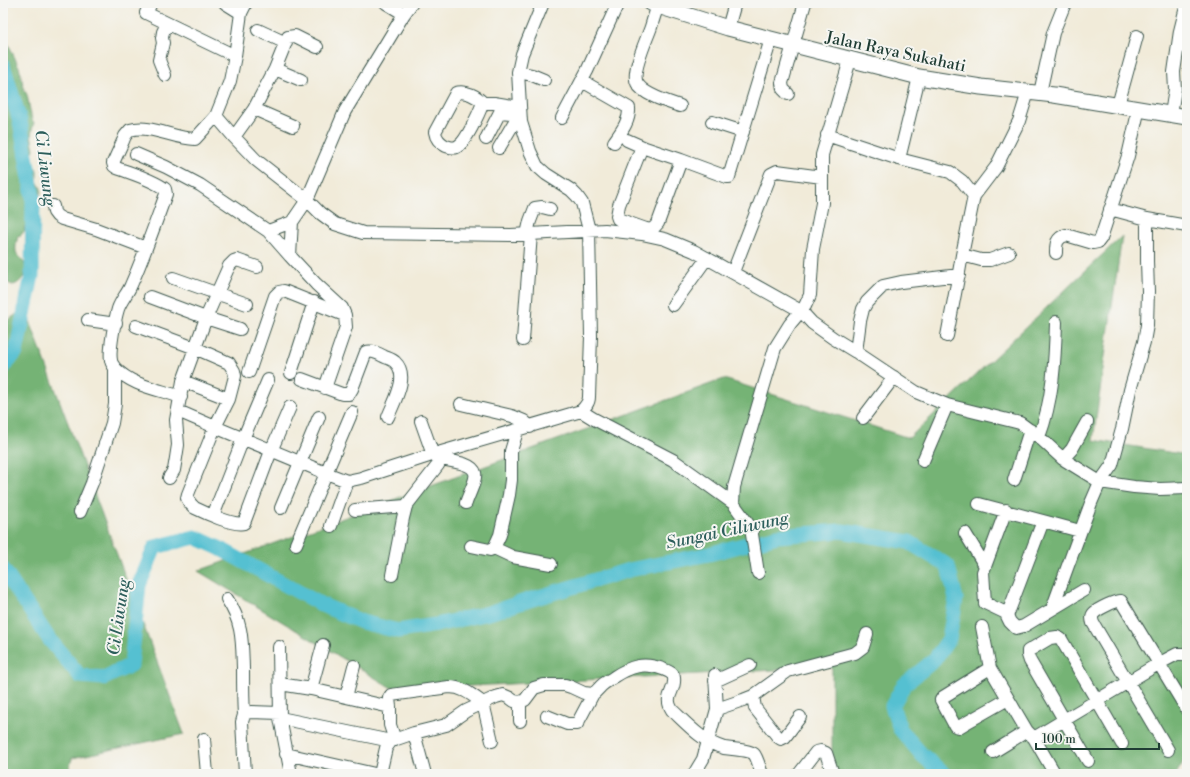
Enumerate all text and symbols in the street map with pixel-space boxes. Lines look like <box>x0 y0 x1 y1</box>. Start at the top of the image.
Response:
street label: Jalan Raya Sukahati <box>823 27 968 77</box>
water label: Ci Liwung <box>29 129 61 209</box>
water label: Sungai Ciliwung <box>664 507 792 555</box>
water label: Ci Liwung <box>103 576 135 657</box>
scale bar <box>1036 725 1159 751</box>
text: 100 m <box>1042 732 1076 747</box>

